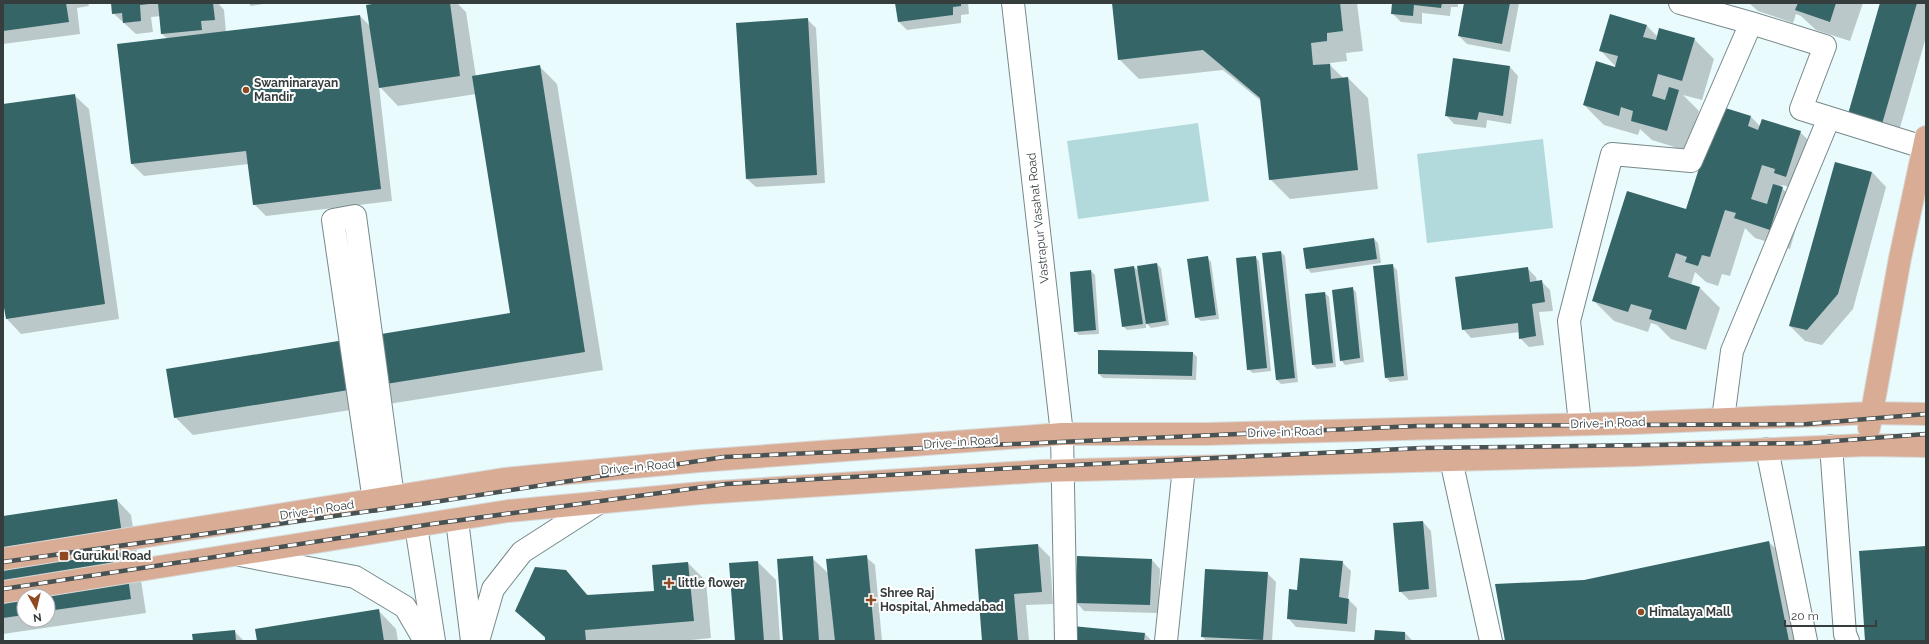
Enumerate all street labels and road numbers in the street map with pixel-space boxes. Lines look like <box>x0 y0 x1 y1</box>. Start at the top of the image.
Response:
street label: Vastrapur Vasahat Road <box>1024 152 1052 284</box>
street label: Drive-in Road <box>1570 415 1646 431</box>
street label: Drive-in Road <box>1247 424 1323 440</box>
street label: Drive-in Road <box>923 432 999 452</box>
street label: Drive-in Road <box>600 457 676 477</box>
street label: Drive-in Road <box>279 497 355 523</box>

